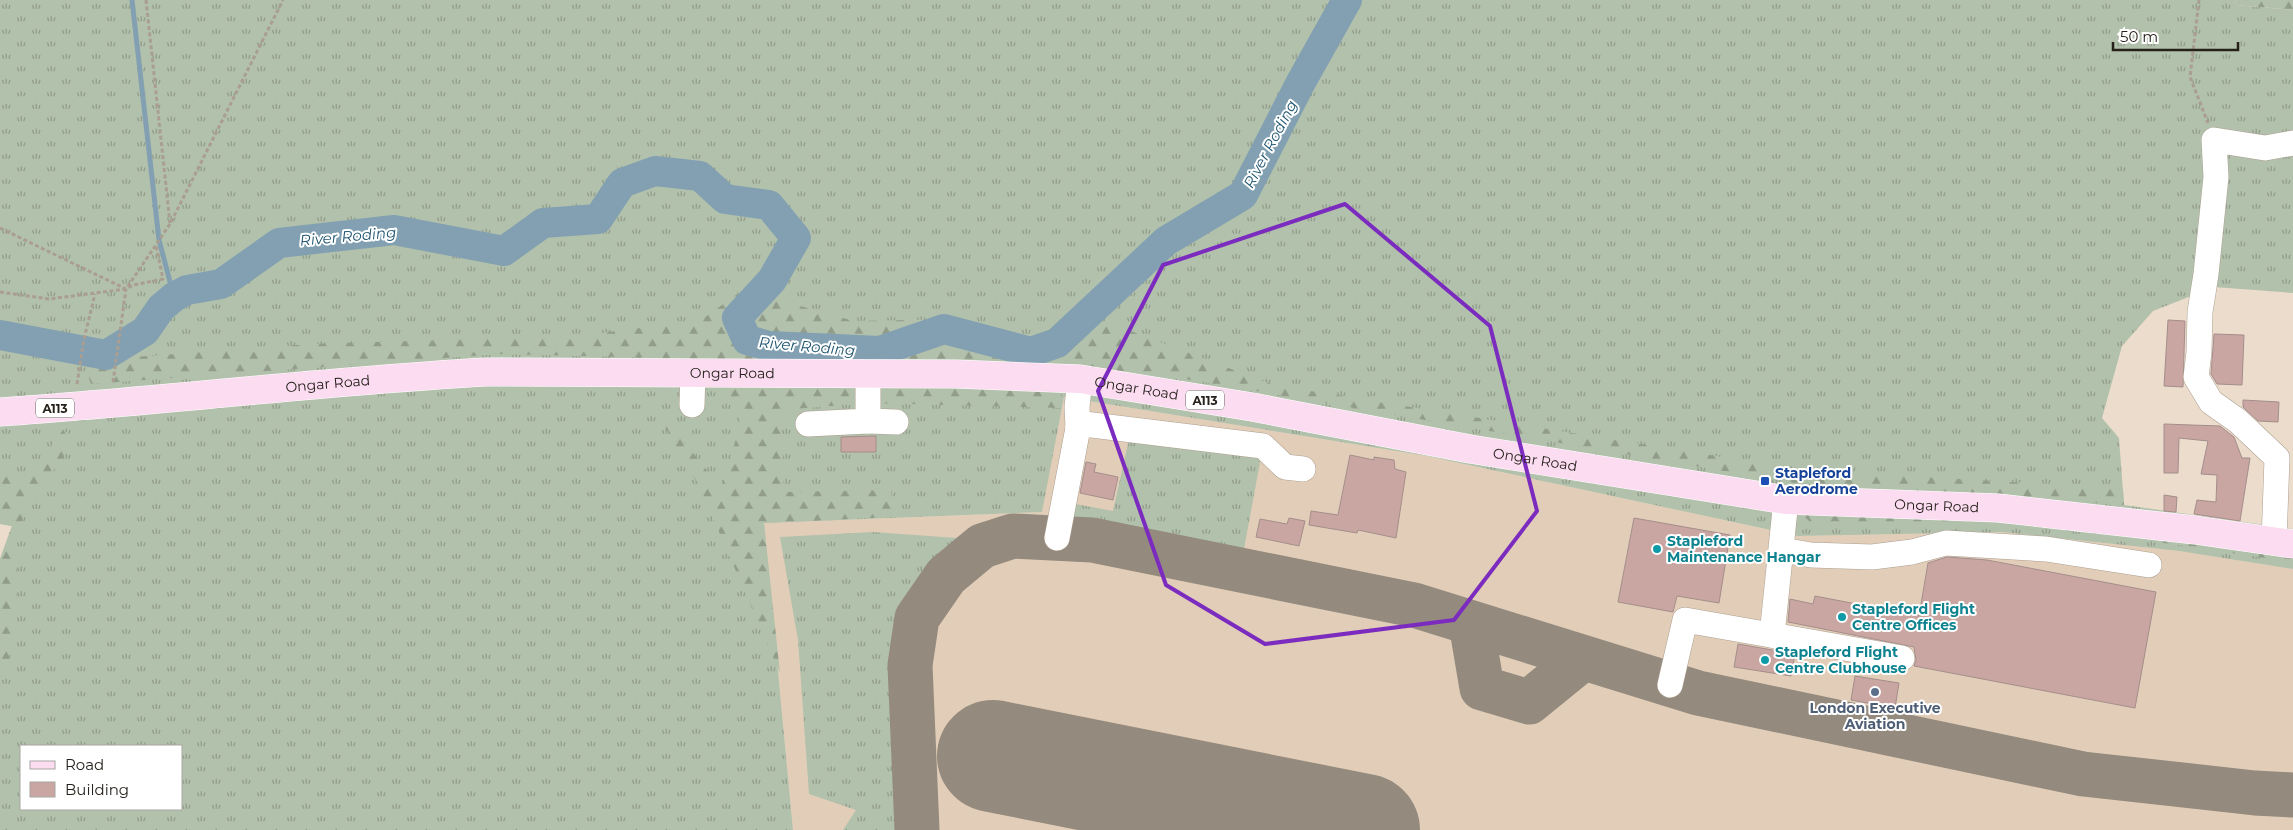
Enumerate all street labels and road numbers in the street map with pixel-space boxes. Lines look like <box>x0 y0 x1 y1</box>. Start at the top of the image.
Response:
street label: Ongar Road <box>690 364 775 382</box>
street label: Ongar Road <box>285 371 371 396</box>
street label: Ongar Road <box>1093 372 1180 404</box>
road number: A113 <box>1186 390 1224 410</box>
road number: A113 <box>36 398 74 418</box>
street label: Ongar Road <box>1492 444 1579 475</box>
street label: Ongar Road <box>1894 495 1980 516</box>

